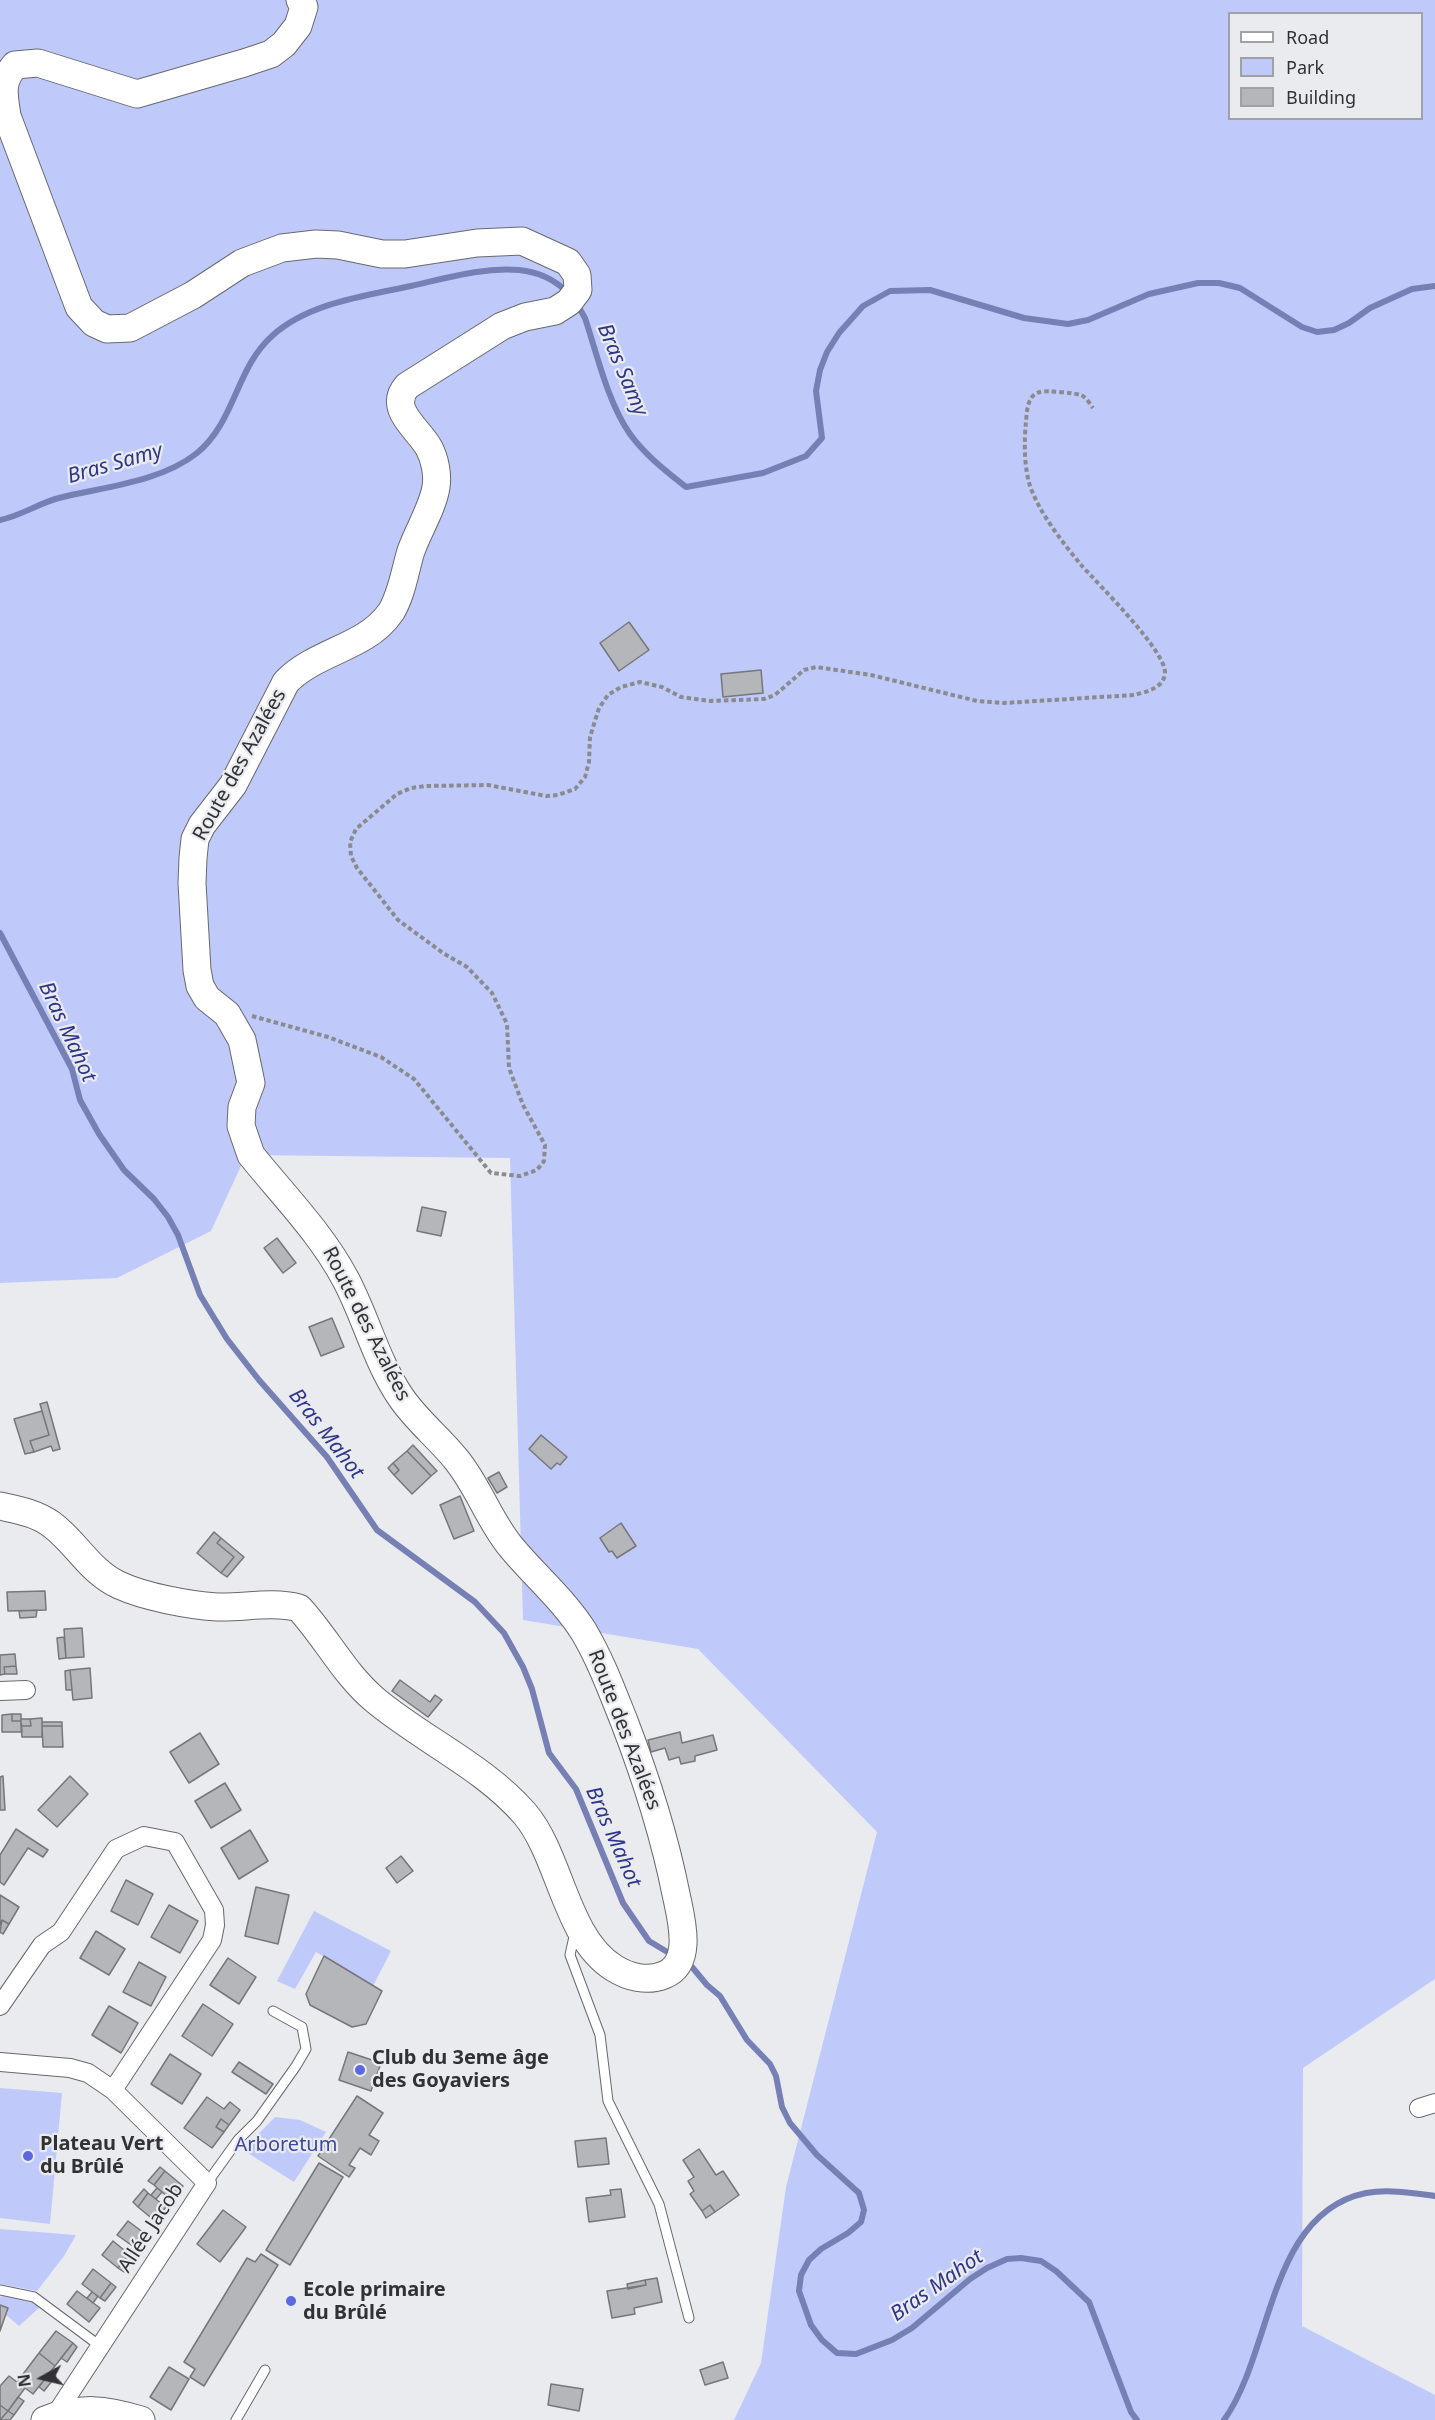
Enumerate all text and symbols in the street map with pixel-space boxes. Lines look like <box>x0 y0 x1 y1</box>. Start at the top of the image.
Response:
legend <box>1228 12 1423 120</box>
text: Road <box>1286 25 1329 49</box>
text: Park <box>1286 55 1324 79</box>
text: Building <box>1286 85 1356 109</box>
water label: Bras Samy <box>591 320 653 420</box>
water label: Bras Samy <box>65 438 165 490</box>
street label: Route des Azalées <box>188 685 292 845</box>
water label: Bras Mahot <box>33 978 101 1086</box>
street label: Route des Azalées <box>317 1243 415 1405</box>
water label: Bras Mahot <box>283 1384 369 1484</box>
street label: Route des Azalées <box>582 1647 666 1813</box>
water label: Bras Mahot <box>580 1783 646 1891</box>
place label: Club du 3eme âge des Goyaviers <box>372 2046 549 2093</box>
marker: Club du 3eme âge des Goyaviers <box>353 2063 367 2077</box>
place label: Plateau Vert du Brûlé <box>40 2132 163 2179</box>
park label: Arboretum <box>235 2133 337 2157</box>
marker: Plateau Vert du Brûlé <box>21 2149 35 2163</box>
street label: Allée Jacob <box>113 2179 189 2277</box>
water label: Bras Mahot <box>886 2245 988 2327</box>
place label: Ecole primaire du Brûlé <box>303 2278 446 2325</box>
marker: Ecole primaire du Brûlé <box>284 2294 298 2308</box>
north arrow <box>12 2348 72 2408</box>
text: N <box>12 2373 36 2388</box>

